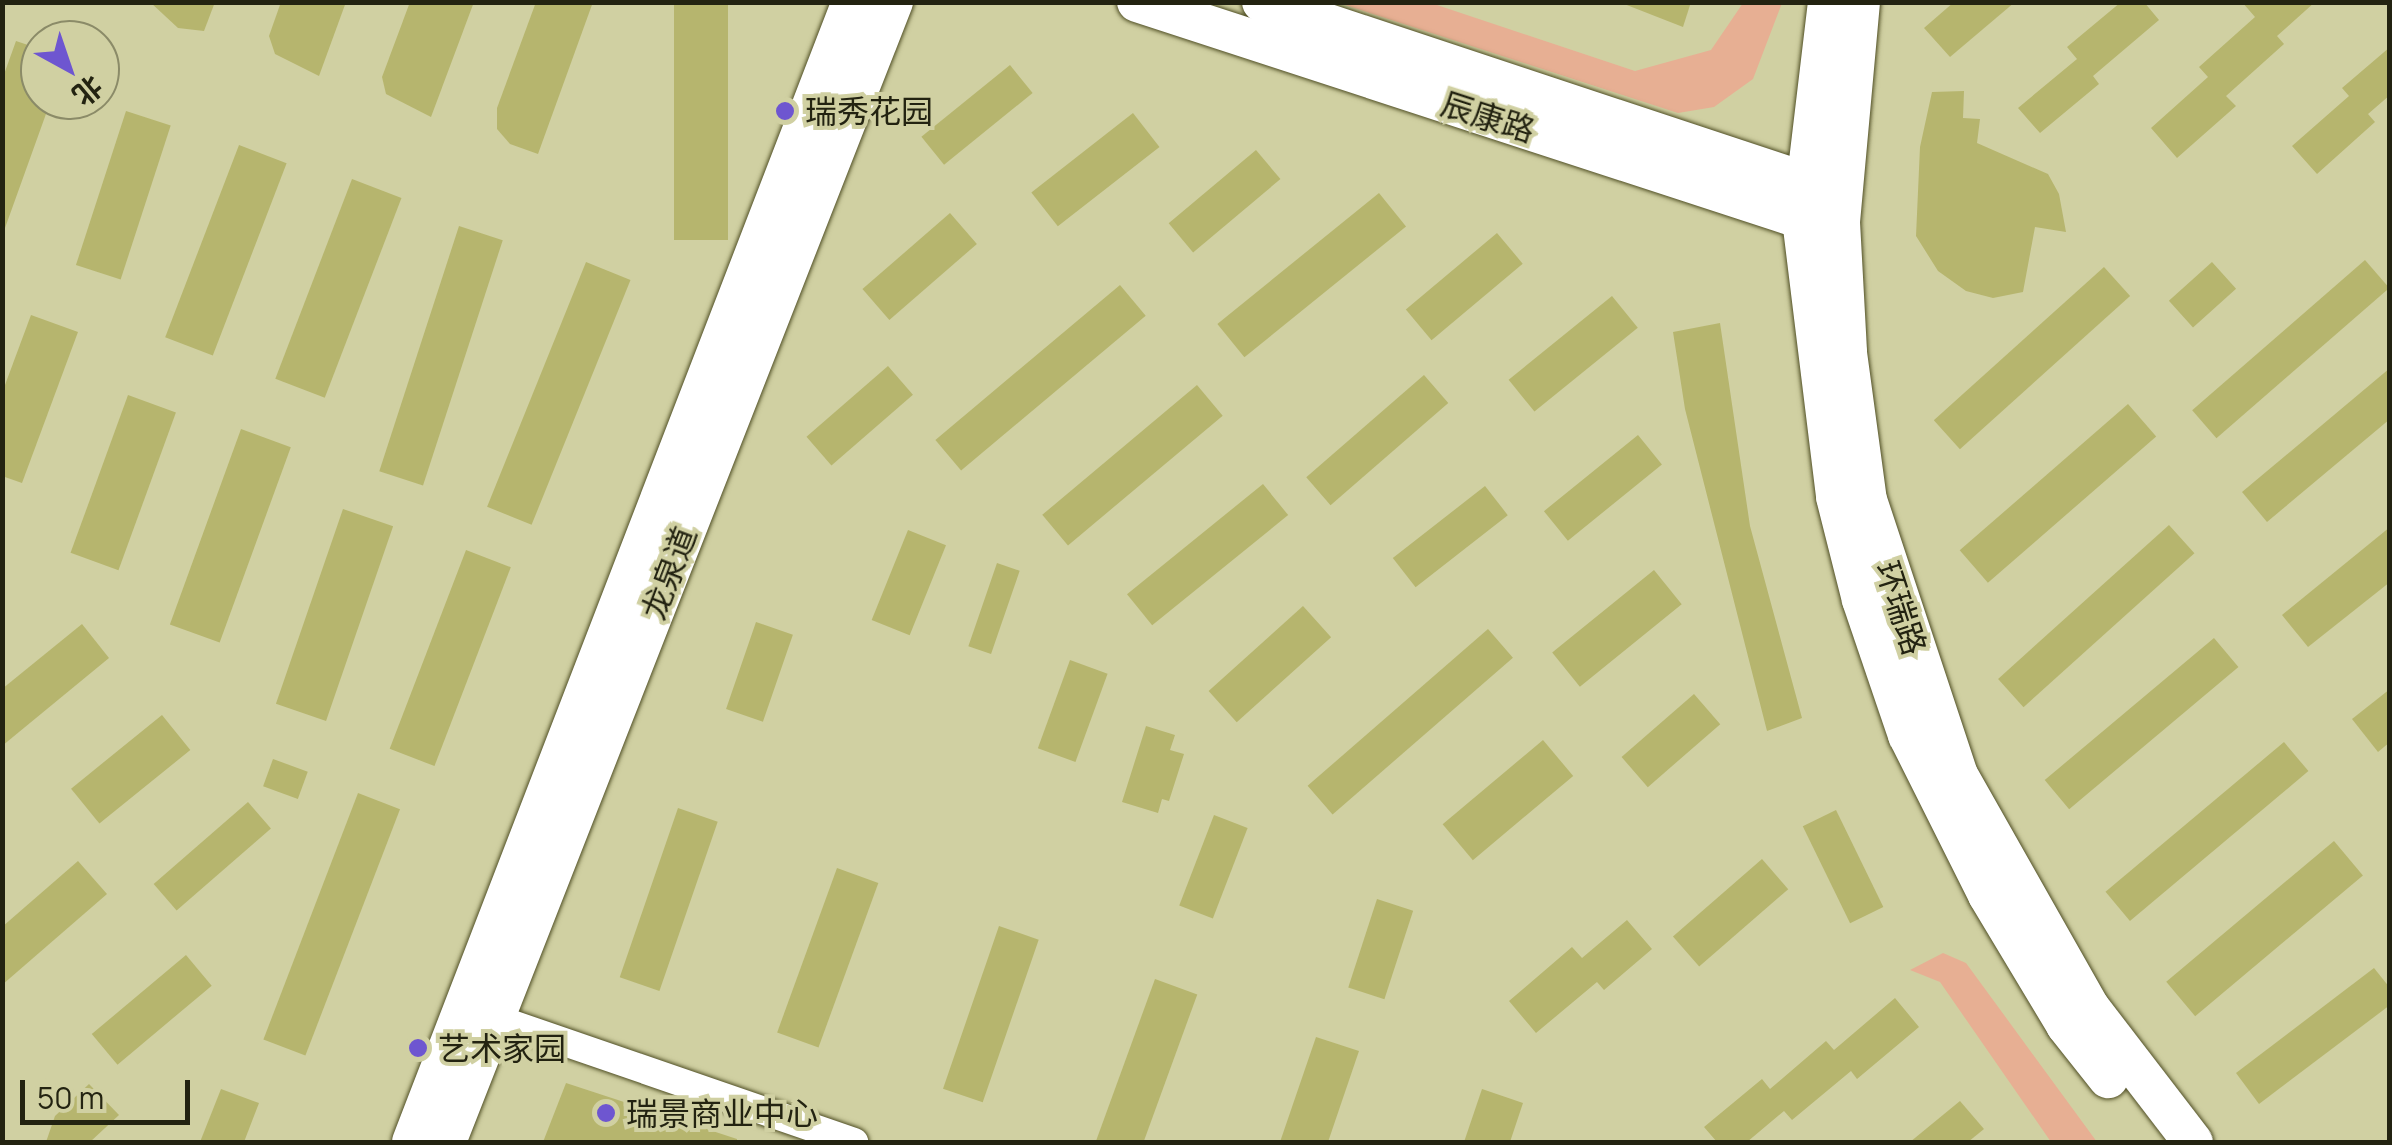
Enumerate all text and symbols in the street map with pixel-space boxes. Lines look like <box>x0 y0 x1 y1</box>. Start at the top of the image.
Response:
north arrow <box>20 20 120 120</box>
text: 北 <box>65 68 111 115</box>
street label: 辰康路 <box>1436 84 1540 150</box>
place label: 瑞秀花园 <box>805 92 933 130</box>
marker: 瑞秀花园 <box>774 100 796 122</box>
street label: 龙泉道 <box>634 521 704 625</box>
street label: 环瑞路 <box>1868 556 1934 660</box>
place label: 艺术家园 <box>438 1029 566 1067</box>
marker: 艺术家园 <box>407 1037 429 1059</box>
scale bar <box>25 1060 195 1122</box>
text: 50 m <box>37 1077 104 1118</box>
place label: 瑞景商业中心 <box>626 1094 818 1132</box>
marker: 瑞景商业中心 <box>595 1102 617 1124</box>

